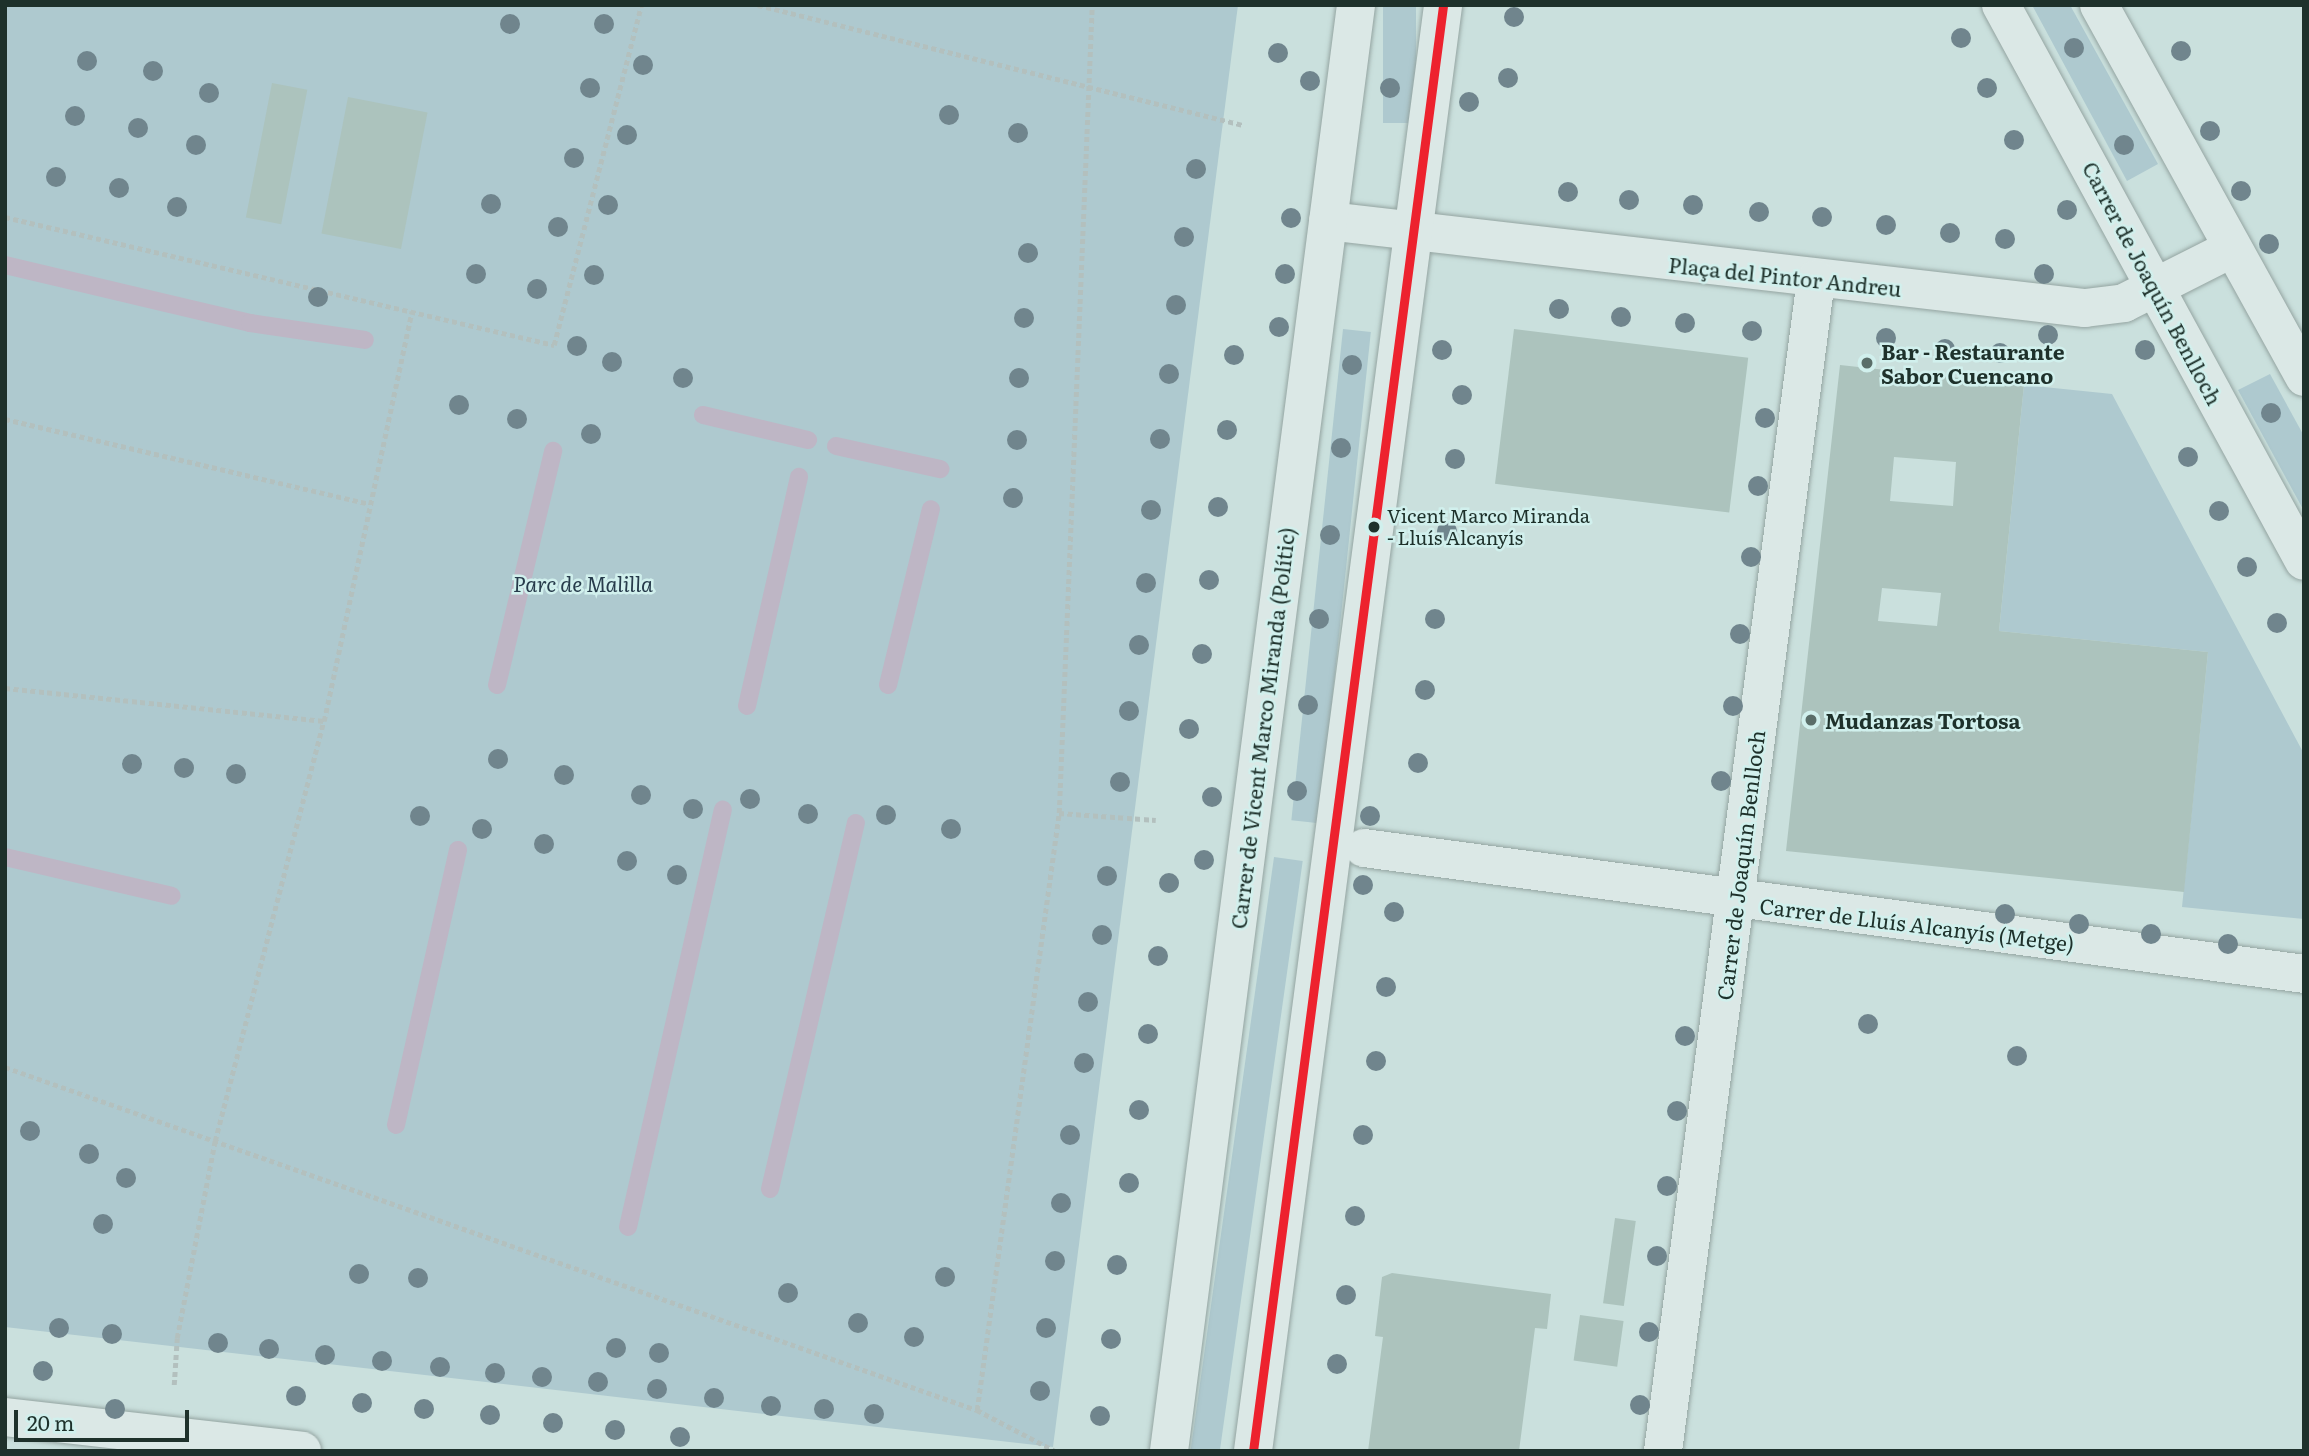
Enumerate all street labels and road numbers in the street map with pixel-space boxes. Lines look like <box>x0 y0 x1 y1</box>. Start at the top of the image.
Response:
street label: Carrer de Joaquín Benlloch <box>2078 157 2228 409</box>
street label: Plaça del Pintor Andreu <box>1667 251 1903 301</box>
street label: Carrer de Vicent Marco Miranda (Polític) <box>1225 526 1299 930</box>
street label: Carrer de Joaquín Benlloch <box>1711 729 1769 1001</box>
street label: Carrer de Lluís Alcanyís (Metge) <box>1758 892 2076 956</box>

